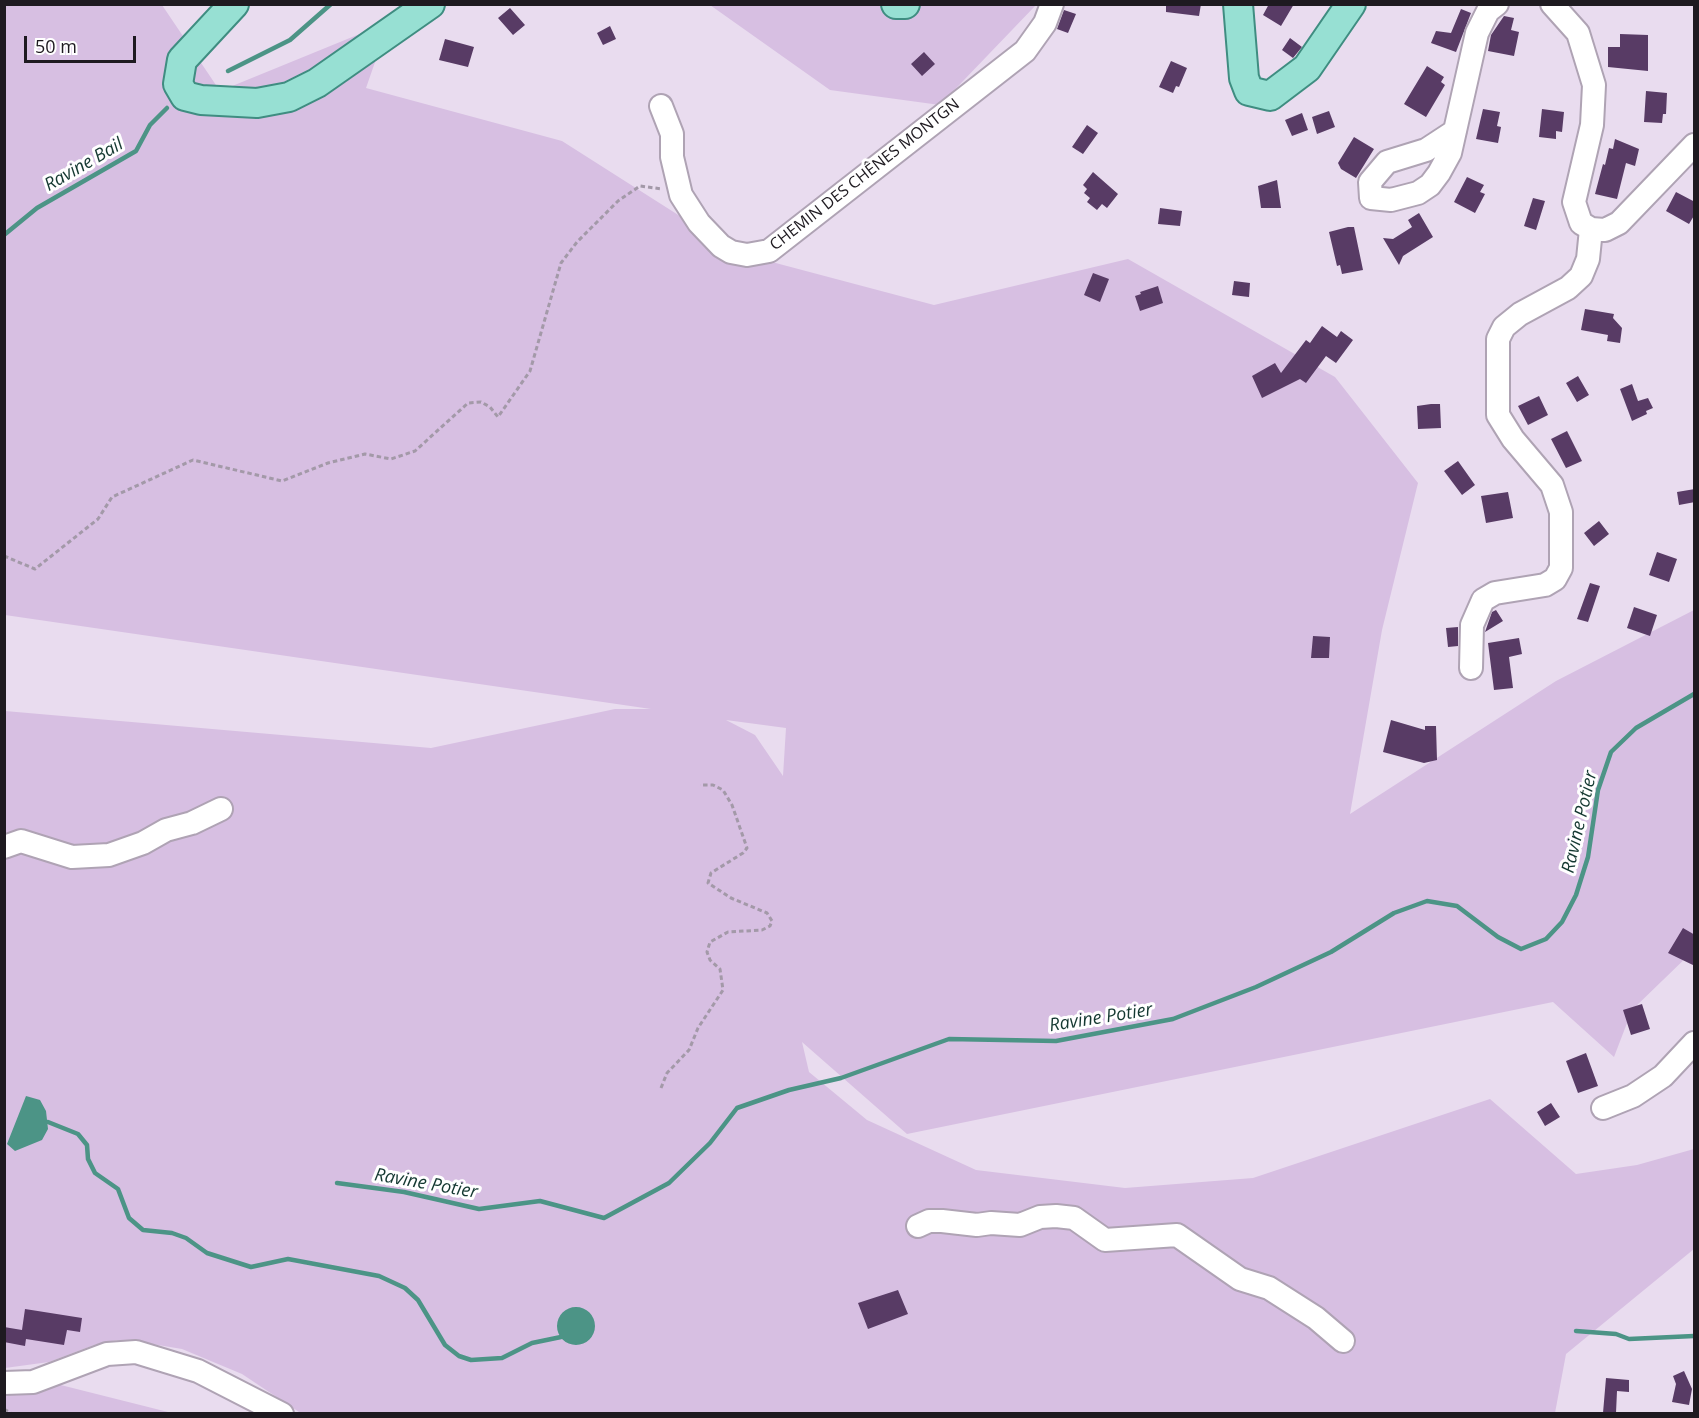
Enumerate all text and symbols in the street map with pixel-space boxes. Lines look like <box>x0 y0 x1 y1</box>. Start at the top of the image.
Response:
scale bar <box>27 24 140 62</box>
text: 50 m <box>35 34 77 58</box>
street label: CHEMIN DES CHÊNES MONTGN <box>766 95 964 255</box>
water label: Ravine Bail <box>41 134 127 196</box>
water label: Ravine Potier <box>1558 769 1602 875</box>
water label: Ravine Potier <box>1048 999 1154 1037</box>
water label: Ravine Potier <box>373 1164 479 1204</box>

